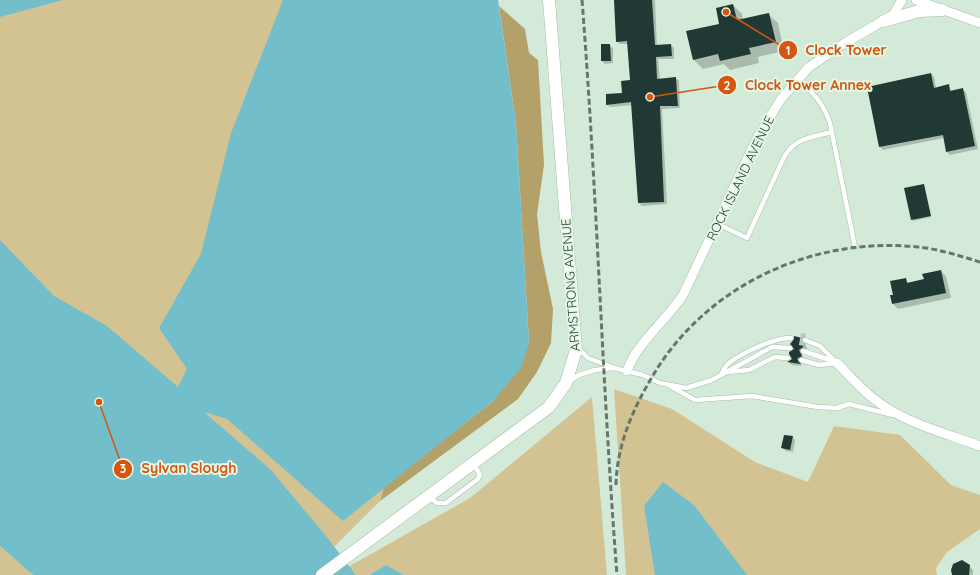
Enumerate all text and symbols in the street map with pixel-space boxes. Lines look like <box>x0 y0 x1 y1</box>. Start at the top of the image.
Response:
callout: Clock Tower <box>778 37 895 63</box>
text: Clock Tower <box>805 41 887 59</box>
text: 1 <box>786 43 790 58</box>
callout: Clock Tower Annex <box>717 72 879 98</box>
text: Clock Tower Annex <box>745 76 871 94</box>
text: 2 <box>724 78 731 93</box>
street label: ROCK ISLAND AVENUE <box>703 113 777 243</box>
street label: ARMSTRONG AVENUE <box>557 218 583 352</box>
callout: Sylvan Slough <box>113 456 244 482</box>
text: Sylvan Slough <box>142 459 236 477</box>
text: 3 <box>120 461 126 476</box>

